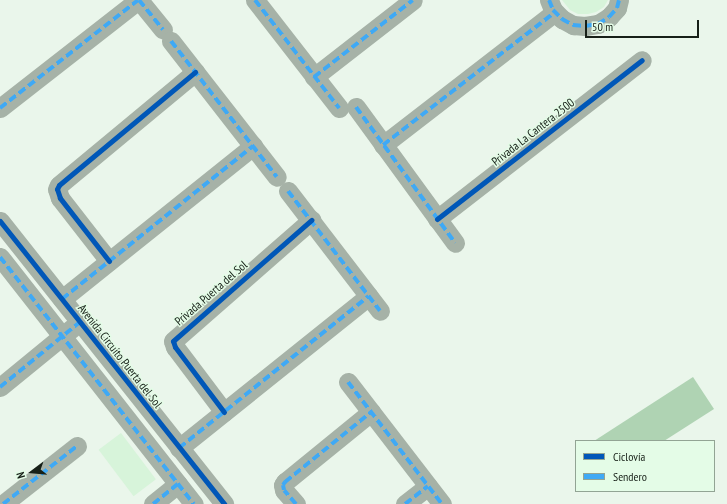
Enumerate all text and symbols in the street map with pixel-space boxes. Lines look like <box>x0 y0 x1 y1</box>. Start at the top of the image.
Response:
scale bar <box>587 12 701 38</box>
text: 50 m <box>592 19 613 34</box>
street label: Privada La Cantera 2500 <box>489 95 577 169</box>
street label: Privada Puerta del Sol <box>172 258 250 328</box>
street label: Avenida Circuito Puerta del Sol <box>75 301 165 411</box>
legend <box>575 440 715 492</box>
text: Ciclovía <box>613 449 645 464</box>
north arrow <box>12 452 52 492</box>
text: Sendero <box>613 469 647 484</box>
text: N <box>13 471 28 480</box>

